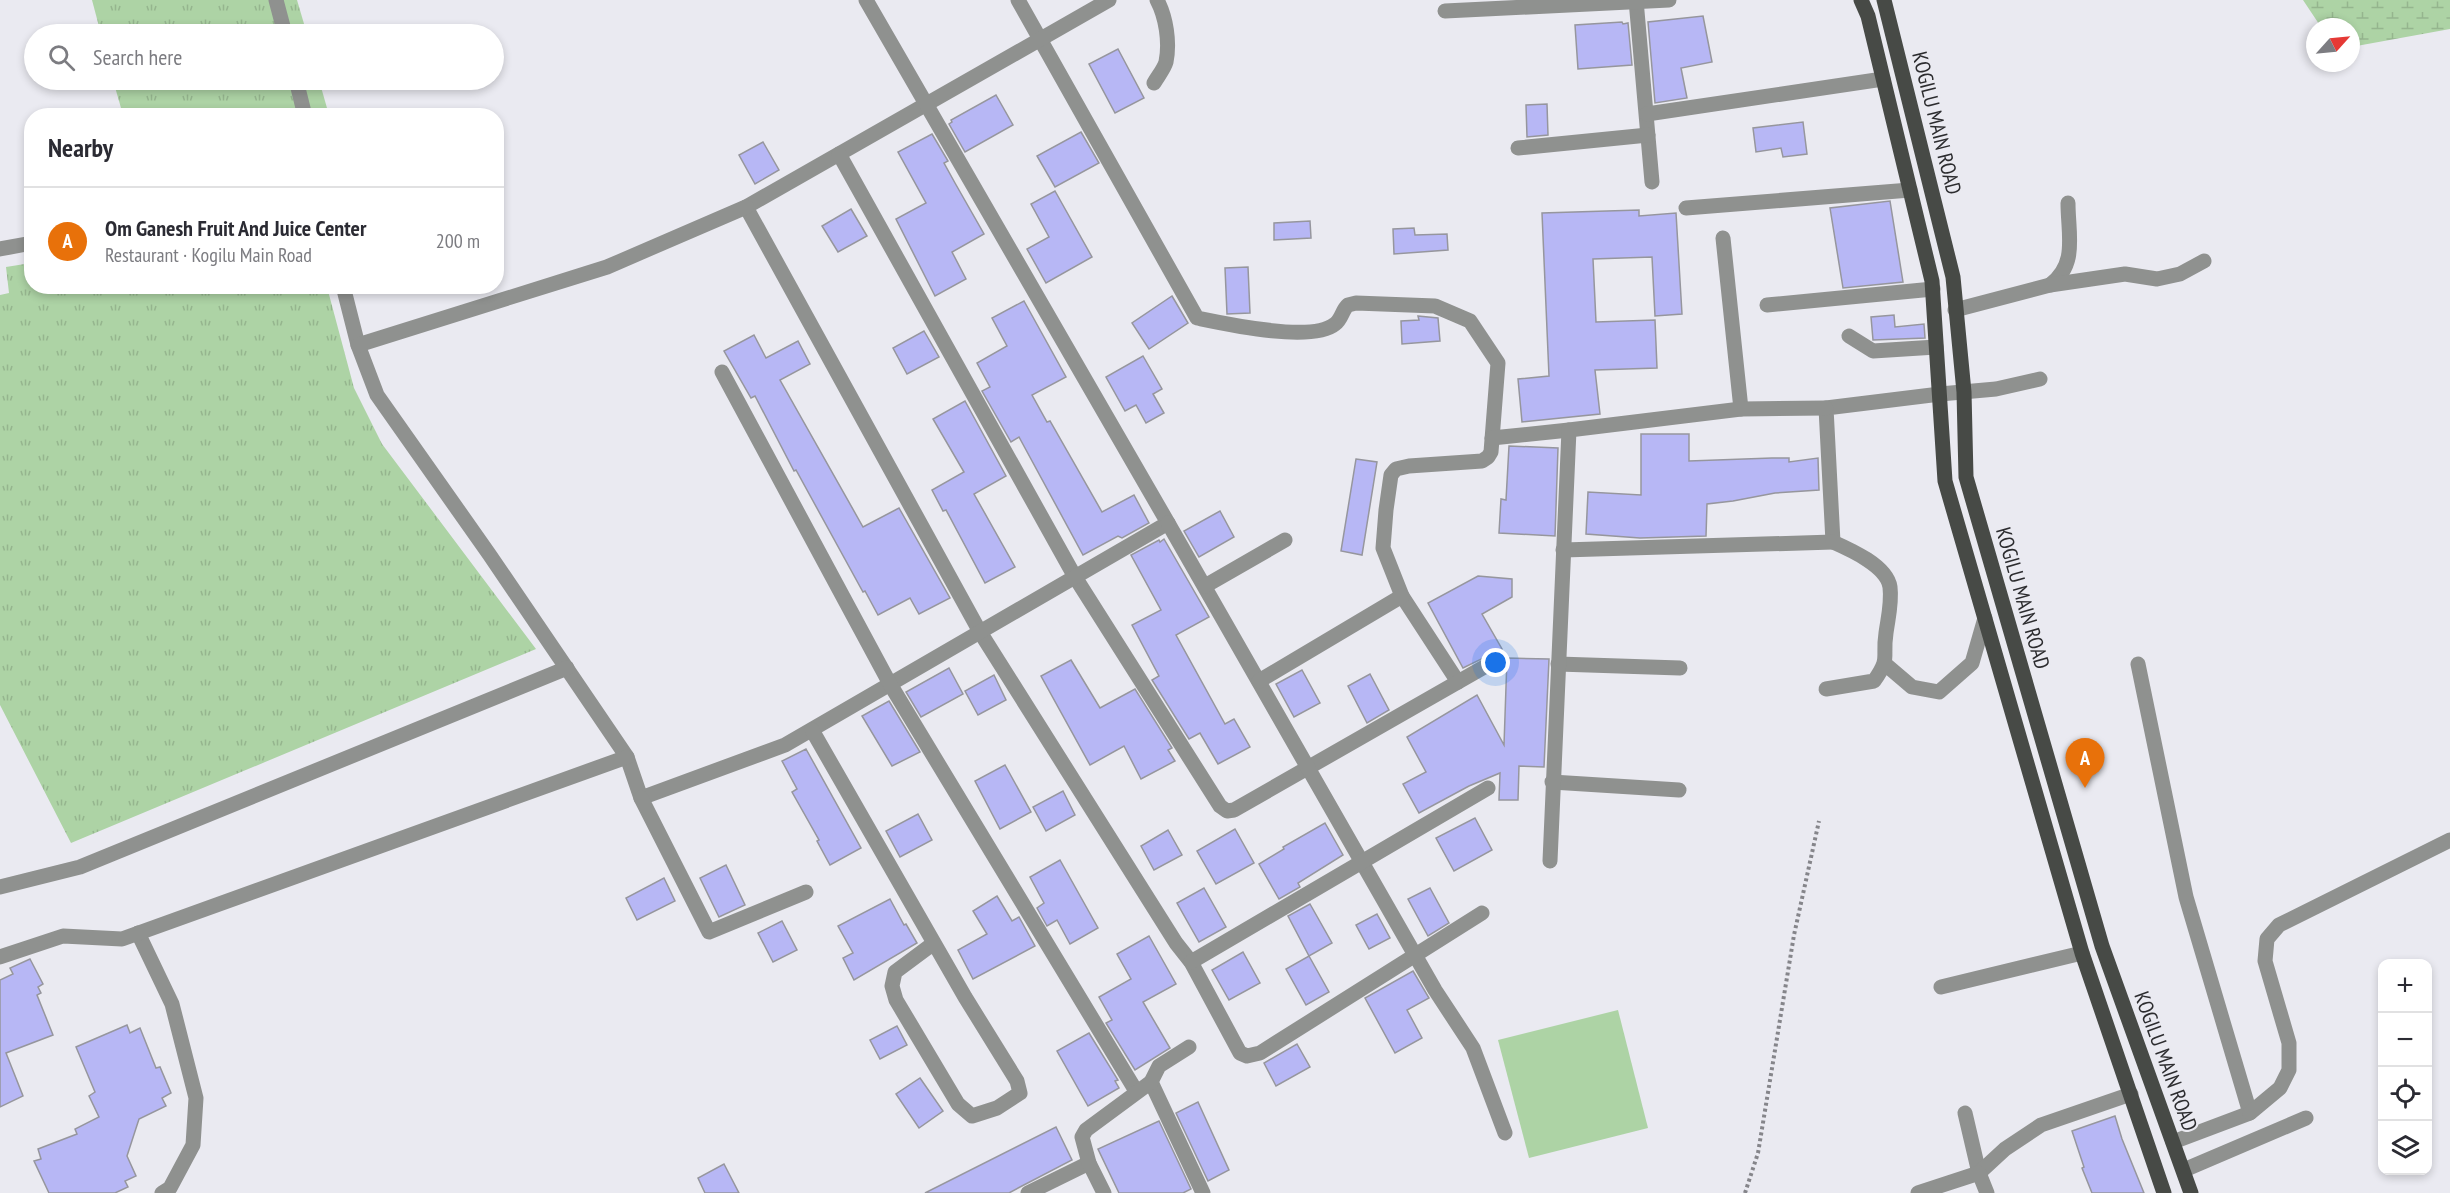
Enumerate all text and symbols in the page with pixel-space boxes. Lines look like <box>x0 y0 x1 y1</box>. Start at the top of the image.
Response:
north arrow <box>2306 18 2360 72</box>
search box <box>24 24 504 90</box>
icon: search <box>45 41 78 74</box>
text: Search here <box>93 43 182 71</box>
street label: KOGILU MAIN ROAD <box>1906 49 1968 197</box>
text: Nearby <box>48 131 113 164</box>
text: Om Ganesh Fruit And Juice Center <box>105 214 366 242</box>
text: A <box>62 228 73 254</box>
text: 200 m <box>436 228 480 254</box>
text: Restaurant · Kogilu Main Road <box>105 242 312 268</box>
street label: KOGILU MAIN ROAD <box>1990 524 2056 672</box>
your location <box>1481 648 1510 677</box>
pin: A <box>2066 738 2104 788</box>
map controls <box>2378 959 2432 1175</box>
button: + <box>2378 959 2432 1013</box>
street label: KOGILU MAIN ROAD <box>2128 988 2204 1134</box>
button: − <box>2378 1013 2432 1067</box>
button: locate <box>2378 1067 2432 1121</box>
button: layers <box>2378 1121 2432 1175</box>

